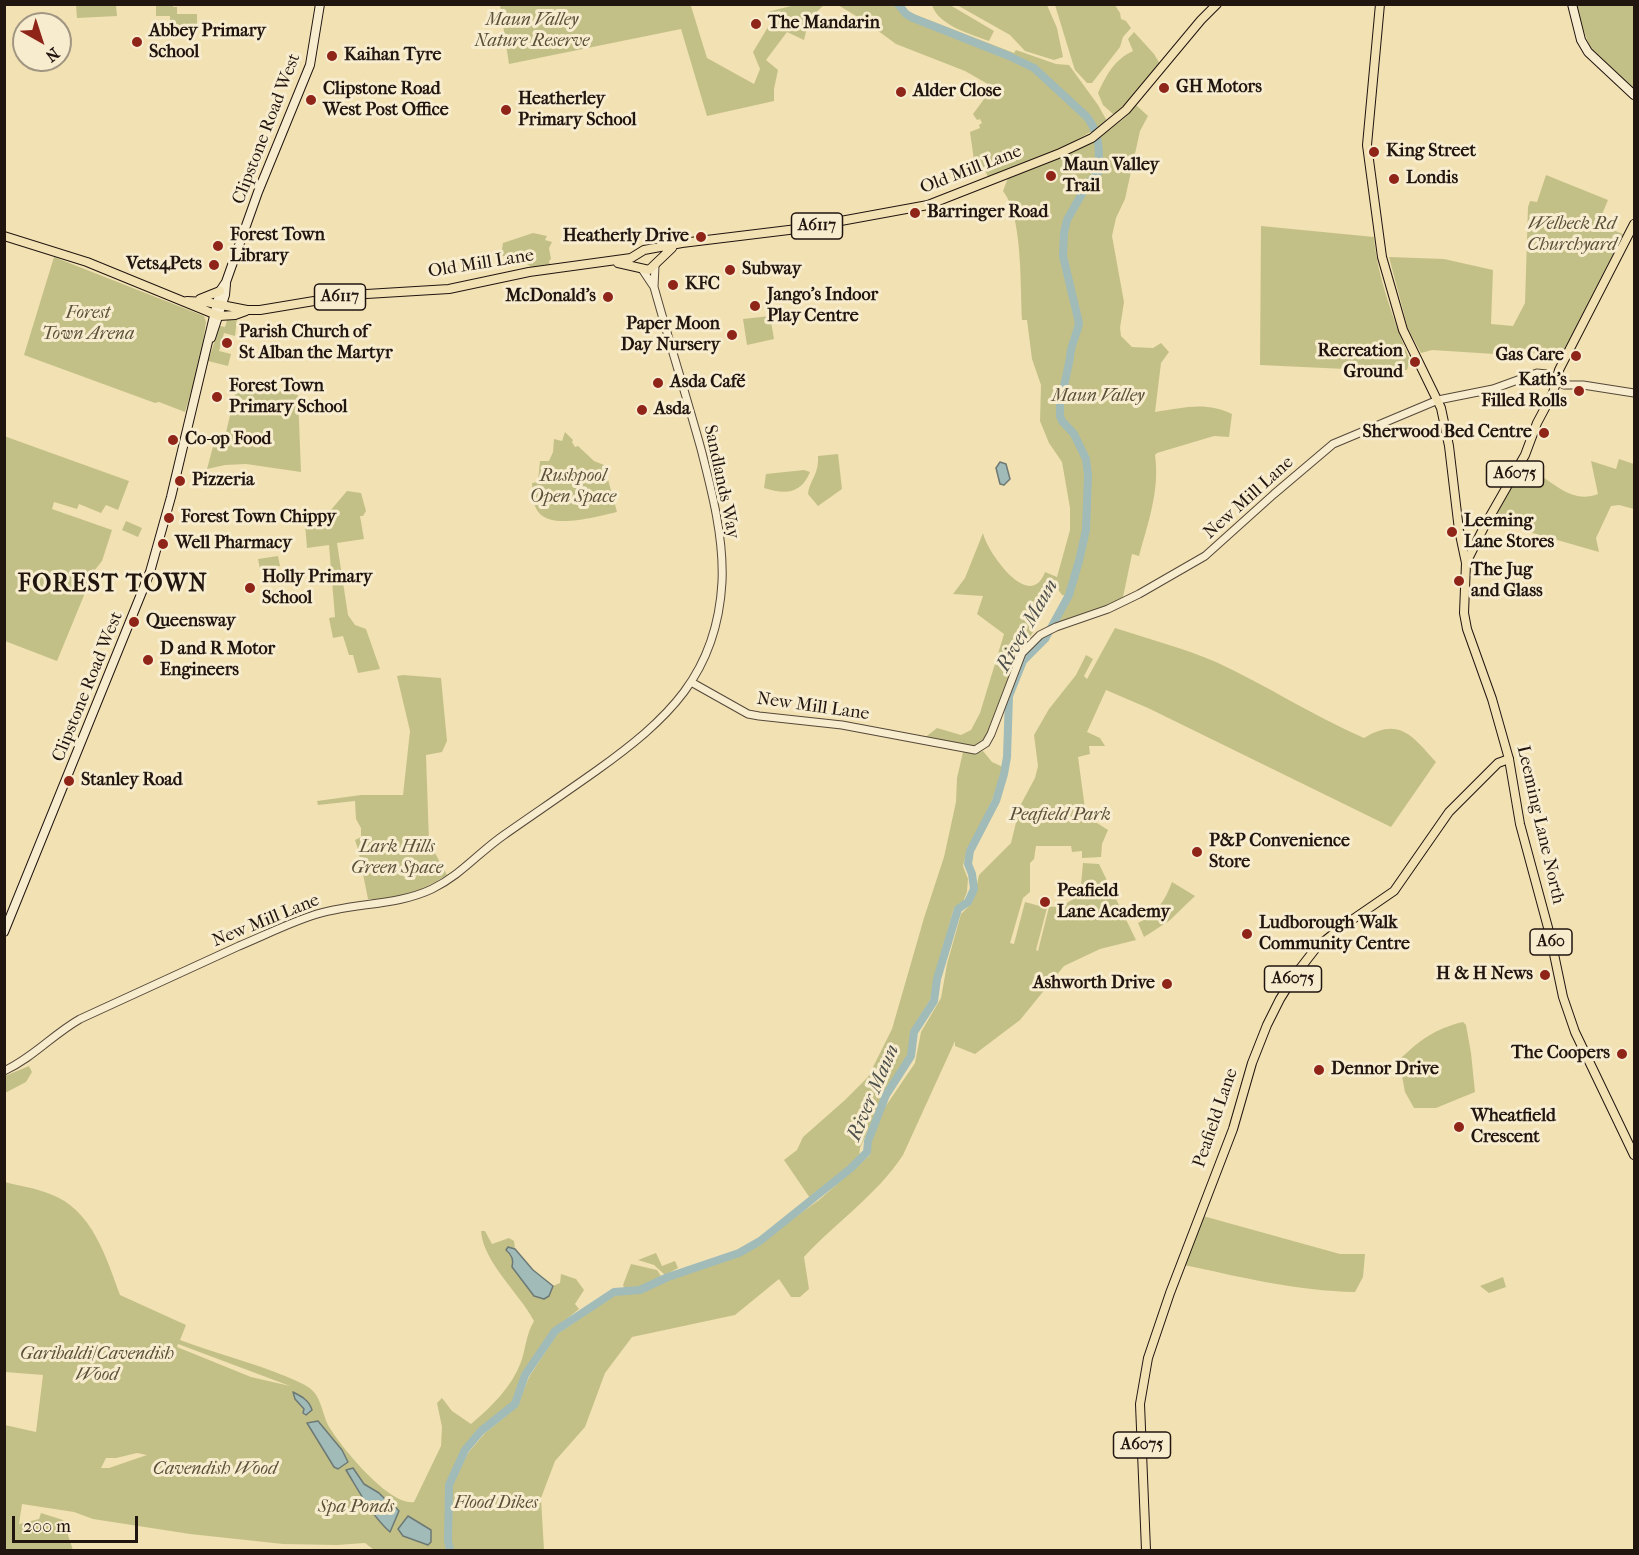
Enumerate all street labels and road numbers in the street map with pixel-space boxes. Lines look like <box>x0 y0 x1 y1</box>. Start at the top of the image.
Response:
street label: Clipstone Road West <box>228 51 306 207</box>
street label: Old Mill Lane <box>917 141 1025 199</box>
road number: A6117 <box>792 213 842 239</box>
street label: Old Mill Lane <box>427 245 535 283</box>
road number: A6117 <box>314 284 366 310</box>
street label: Sandlands Way <box>698 423 744 541</box>
street label: New Mill Lane <box>1200 452 1298 544</box>
road number: A6075 <box>1486 461 1544 487</box>
street label: Clipstone Road West <box>48 609 128 765</box>
street label: New Mill Lane <box>755 688 871 726</box>
street label: Leeming Lane North <box>1511 744 1569 906</box>
street label: New Mill Lane <box>209 890 323 952</box>
road number: A60 <box>1530 929 1572 955</box>
road number: A6075 <box>1264 966 1322 992</box>
street label: Peafield Lane <box>1189 1066 1243 1170</box>
road number: A6075 <box>1114 1432 1170 1458</box>

